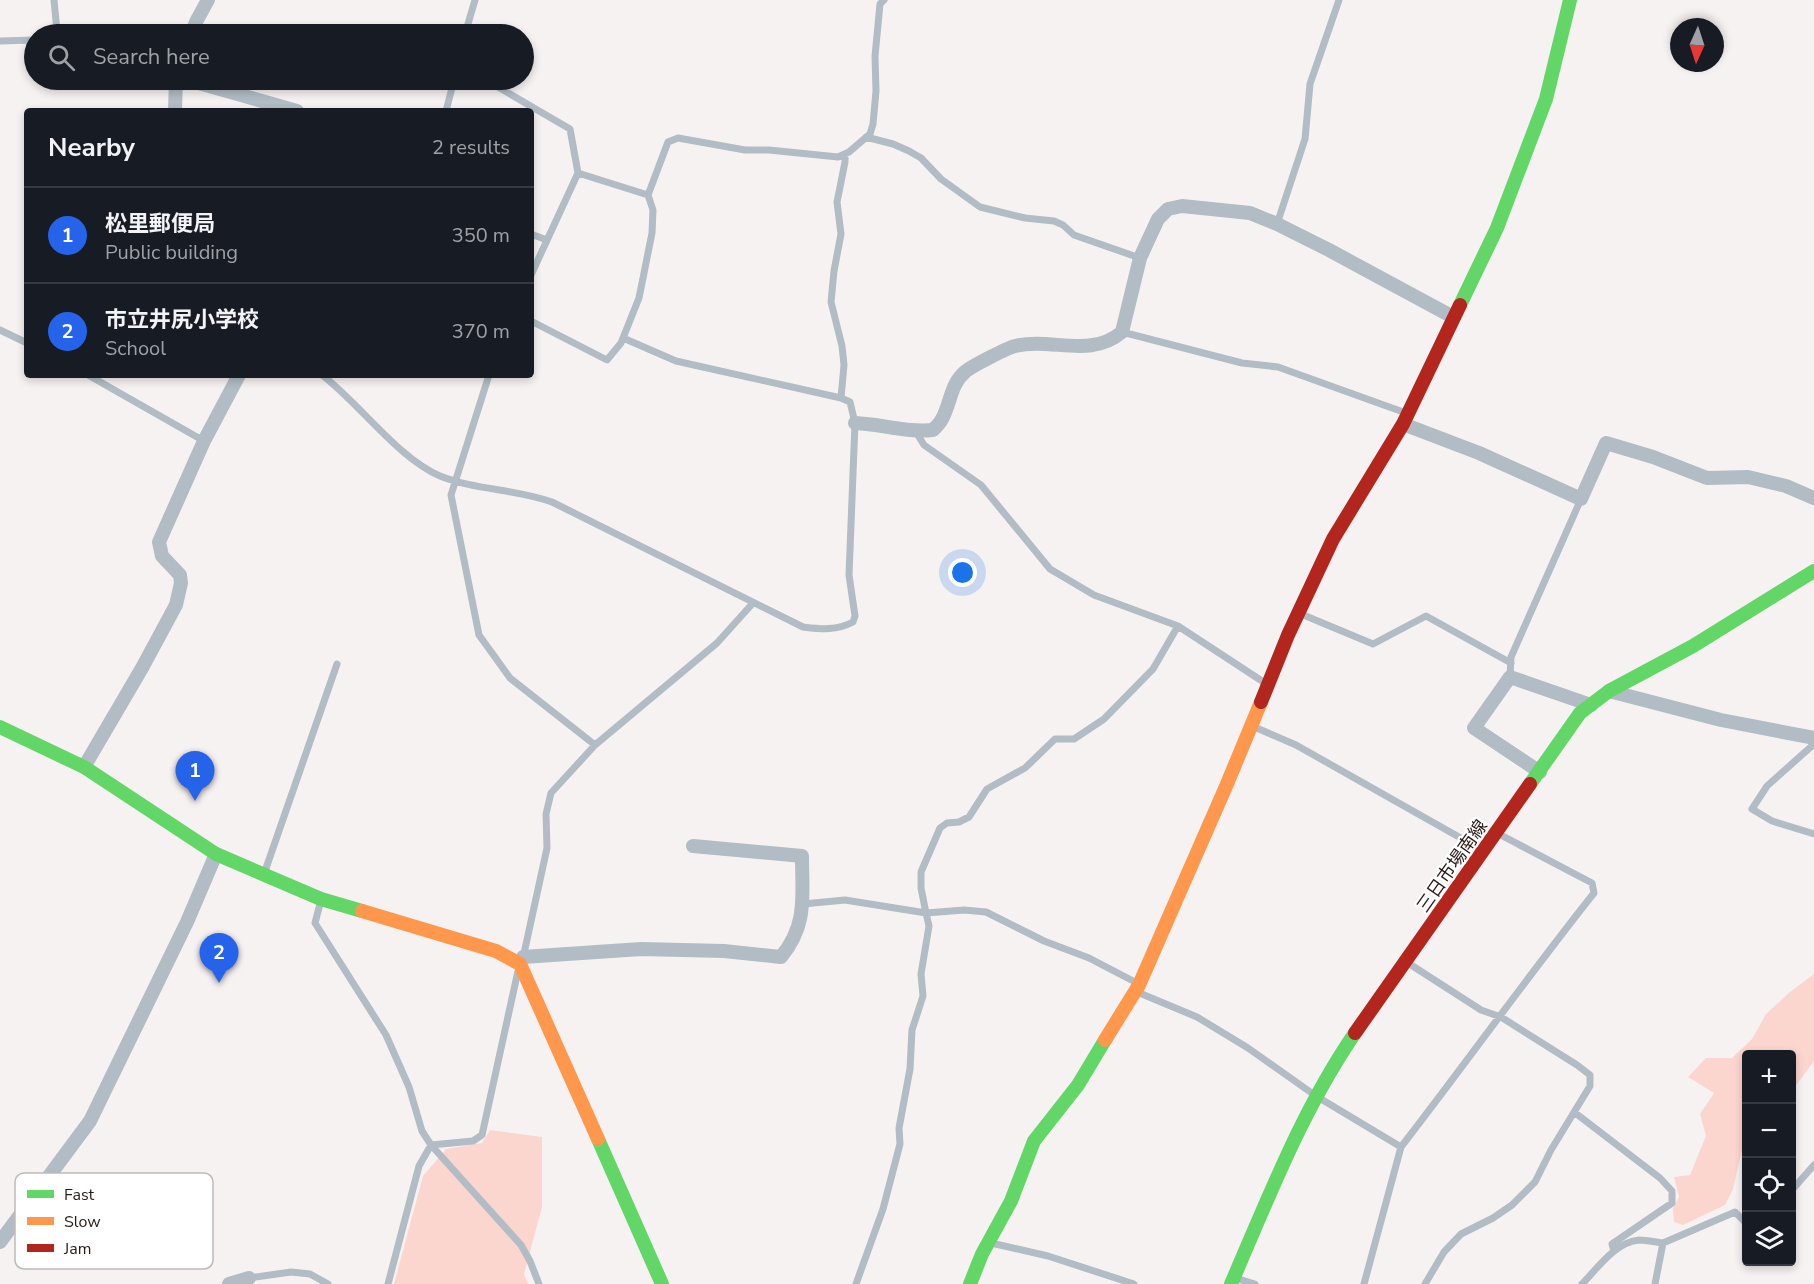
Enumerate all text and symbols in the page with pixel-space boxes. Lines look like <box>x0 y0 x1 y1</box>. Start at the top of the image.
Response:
north arrow <box>1670 18 1724 72</box>
search box <box>24 24 534 90</box>
icon: search <box>45 41 78 74</box>
text: Search here <box>93 42 210 72</box>
text: Nearby <box>48 130 135 165</box>
text: 2 results <box>432 134 510 161</box>
text: 松里郵便局 <box>105 209 215 239</box>
text: 1 <box>62 222 74 249</box>
text: 350 m <box>452 222 510 249</box>
text: Public building <box>105 239 238 266</box>
text: 市立井尻小学校 <box>105 305 259 335</box>
text: 2 <box>62 318 74 345</box>
text: 370 m <box>452 318 510 345</box>
text: School <box>105 335 166 362</box>
your location <box>948 558 977 587</box>
pin: 1 <box>176 752 214 801</box>
street label: 三日市場南線 <box>1411 815 1493 917</box>
pin: 2 <box>200 934 238 983</box>
map controls <box>1742 1050 1796 1266</box>
button: + <box>1742 1050 1796 1104</box>
button: − <box>1742 1104 1796 1158</box>
button: locate <box>1742 1158 1796 1212</box>
legend <box>15 1173 213 1269</box>
text: Fast <box>64 1184 95 1206</box>
text: Slow <box>64 1211 101 1233</box>
button: layers <box>1742 1212 1796 1266</box>
text: Jam <box>63 1238 91 1260</box>

